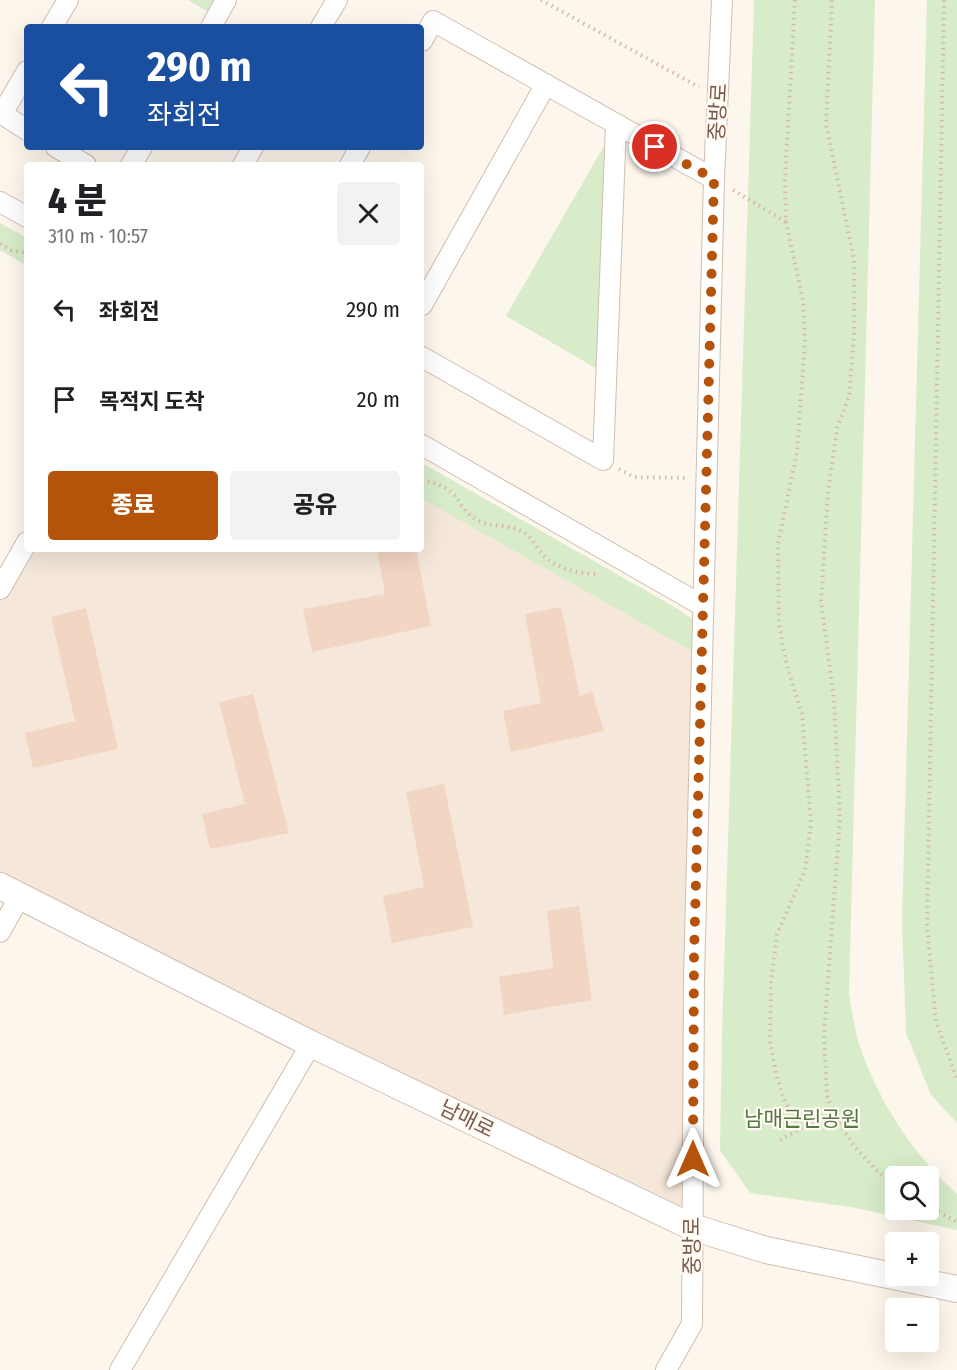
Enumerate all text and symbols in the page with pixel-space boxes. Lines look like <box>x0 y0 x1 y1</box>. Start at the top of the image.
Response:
text: 290 m <box>147 42 252 92</box>
icon: left <box>48 48 126 126</box>
street label: 중방로 <box>704 82 732 142</box>
text: 좌회전 <box>147 99 222 131</box>
pin <box>629 121 680 172</box>
icon: arrive <box>638 130 671 163</box>
text: 4 분 <box>48 179 107 223</box>
button: close <box>337 182 400 245</box>
text: 310 m · 10:57 <box>48 224 148 248</box>
icon: left <box>48 293 81 326</box>
text: 290 m <box>346 296 400 323</box>
text: 좌회전 <box>99 298 160 325</box>
icon: arrive <box>48 383 81 416</box>
text: 20 m <box>357 386 400 413</box>
text: 목적지 도착 <box>99 388 205 415</box>
button: 종료 <box>48 471 218 540</box>
button: 공유 <box>230 471 400 540</box>
street label: 남매로 <box>435 1095 499 1143</box>
park label: 남매근린공원 <box>744 1106 860 1132</box>
position arrow <box>661 1127 725 1191</box>
map controls <box>885 1166 939 1352</box>
button: search <box>885 1166 939 1220</box>
street label: 중방로 <box>679 1217 705 1275</box>
button: + <box>885 1232 939 1286</box>
button: − <box>885 1298 939 1352</box>

